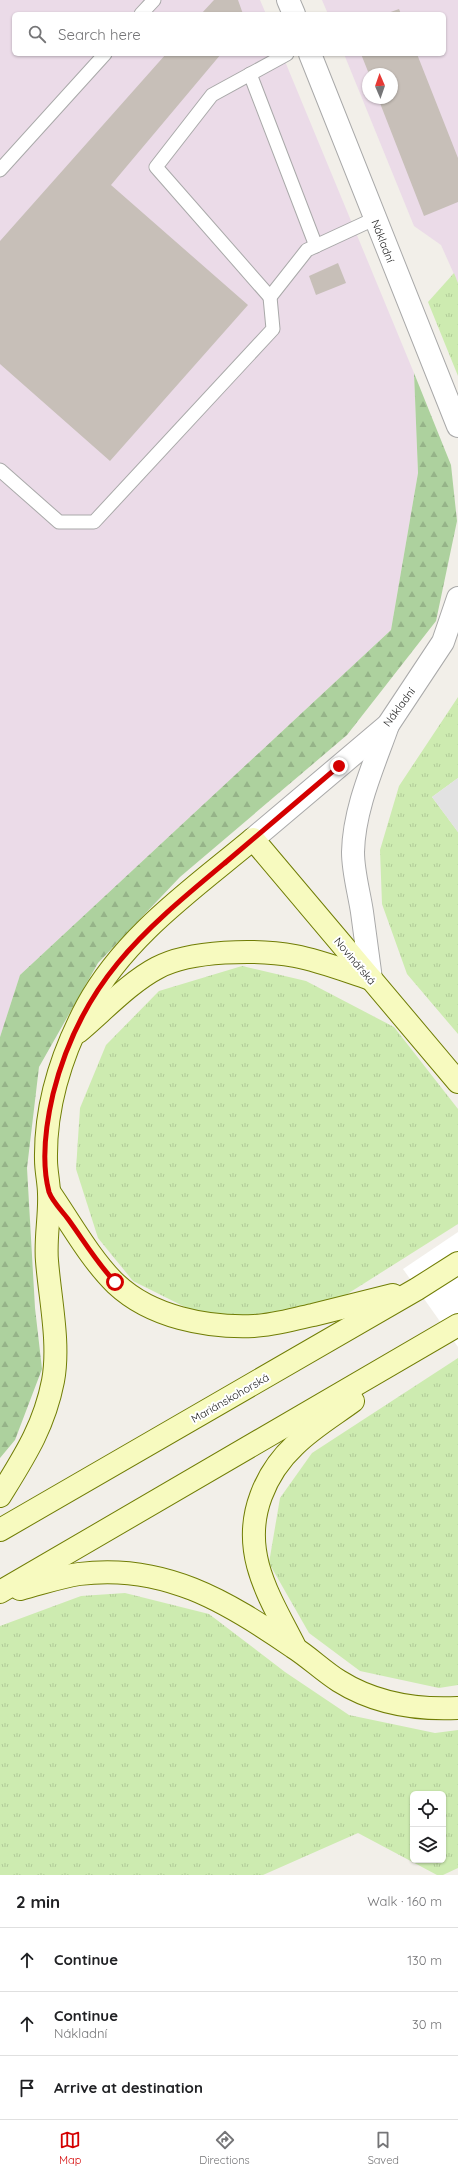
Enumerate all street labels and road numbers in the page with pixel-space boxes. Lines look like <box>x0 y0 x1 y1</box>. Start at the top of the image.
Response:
street label: Nákladní <box>368 217 398 265</box>
street label: Nákladní <box>380 684 419 729</box>
street label: Novinářská <box>331 934 379 988</box>
street label: Mariánskohorská <box>189 1370 271 1426</box>

